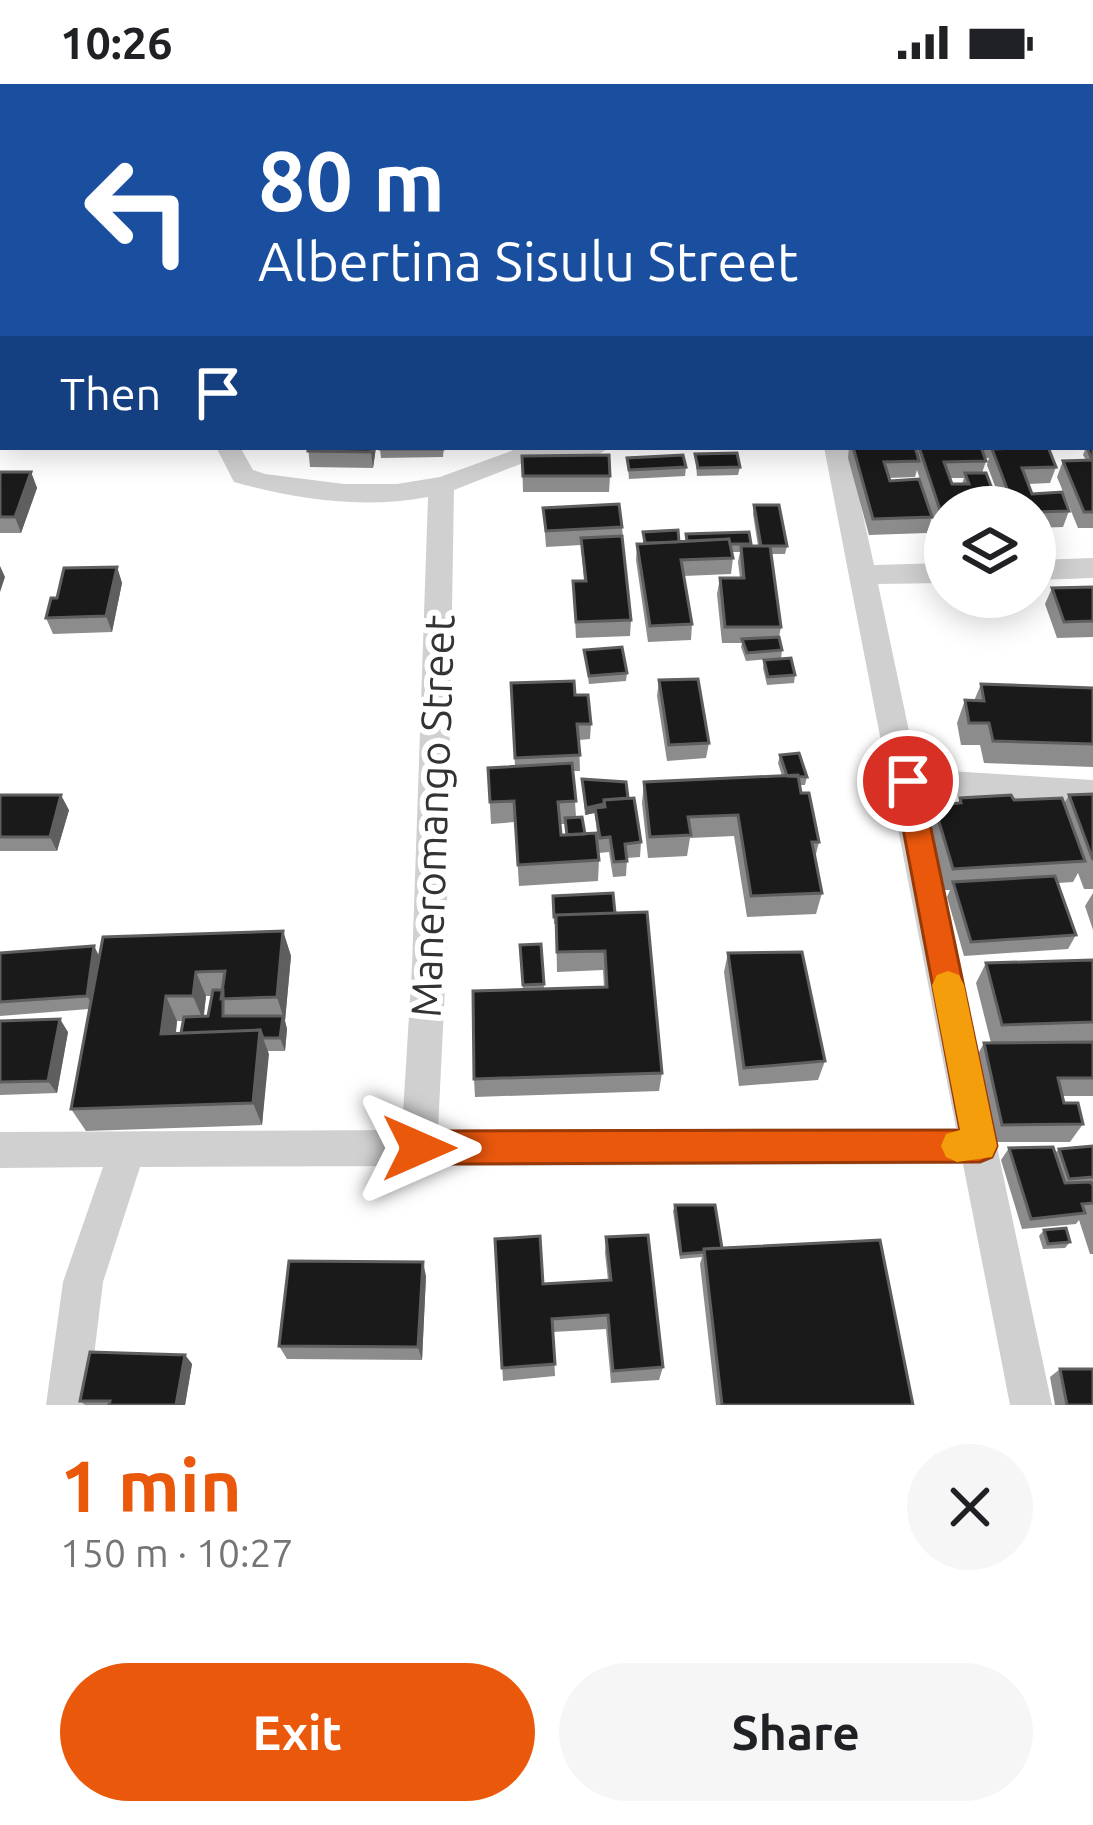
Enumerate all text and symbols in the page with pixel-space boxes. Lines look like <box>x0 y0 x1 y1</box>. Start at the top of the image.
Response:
text: 10:26 <box>60 17 173 68</box>
icon: left <box>60 132 216 288</box>
text: 80 m <box>258 133 445 227</box>
text: Albertina Sisulu Street <box>258 231 798 291</box>
icon: arrive <box>185 360 251 426</box>
text: Then <box>60 368 161 419</box>
map controls <box>924 486 1056 618</box>
button: layers <box>924 486 1056 618</box>
street label: Maneromango Street <box>401 614 463 1018</box>
pin <box>857 730 959 832</box>
icon: arrive <box>875 748 941 814</box>
position arrow <box>356 1085 482 1211</box>
button: close <box>907 1444 1033 1570</box>
text: 1 min <box>60 1445 242 1526</box>
text: 150 m · 10:27 <box>60 1531 294 1574</box>
button: Exit <box>60 1663 535 1801</box>
button: Share <box>559 1663 1033 1801</box>

